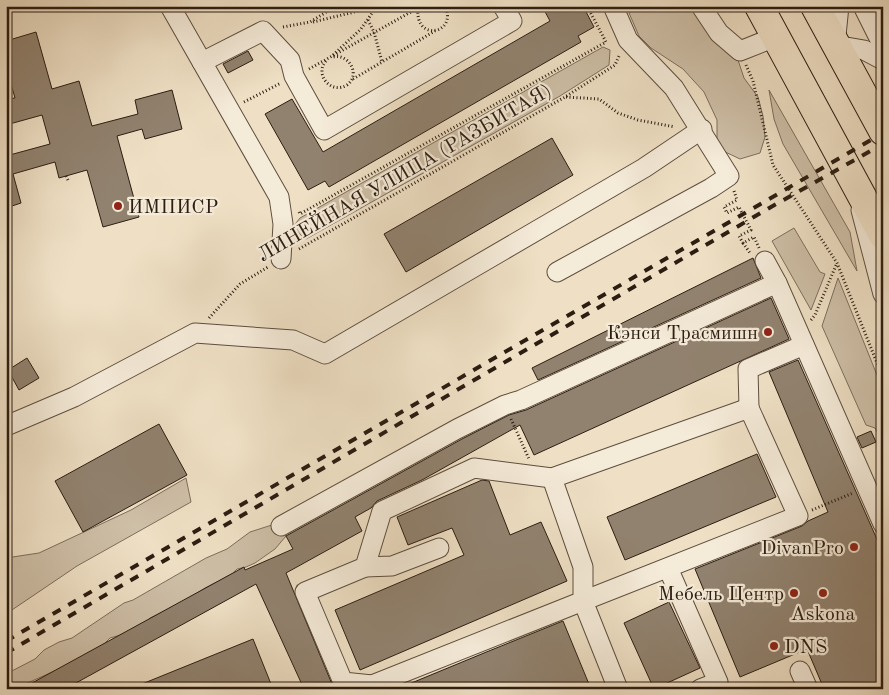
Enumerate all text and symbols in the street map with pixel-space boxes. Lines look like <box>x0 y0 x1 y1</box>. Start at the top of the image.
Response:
street label: ЛИНЕЙНАЯ УЛИЦА (РАЗБИТАЯ) <box>253 79 555 266</box>
place label: ИМПИСР <box>128 198 218 218</box>
marker: ИМПИСР <box>112 200 124 212</box>
place label: Кэнси Трасмишн <box>607 324 758 344</box>
marker: Кэнси Трасмишн <box>762 326 774 338</box>
place label: DivanPro <box>761 539 844 559</box>
marker: DivanPro <box>848 541 860 553</box>
place label: Мебель Центр <box>658 585 784 605</box>
marker: Мебель Центр <box>788 587 800 599</box>
marker: Askona <box>817 587 829 599</box>
place label: Askona <box>791 605 856 625</box>
place label: DNS <box>784 638 827 658</box>
marker: DNS <box>768 640 780 652</box>

